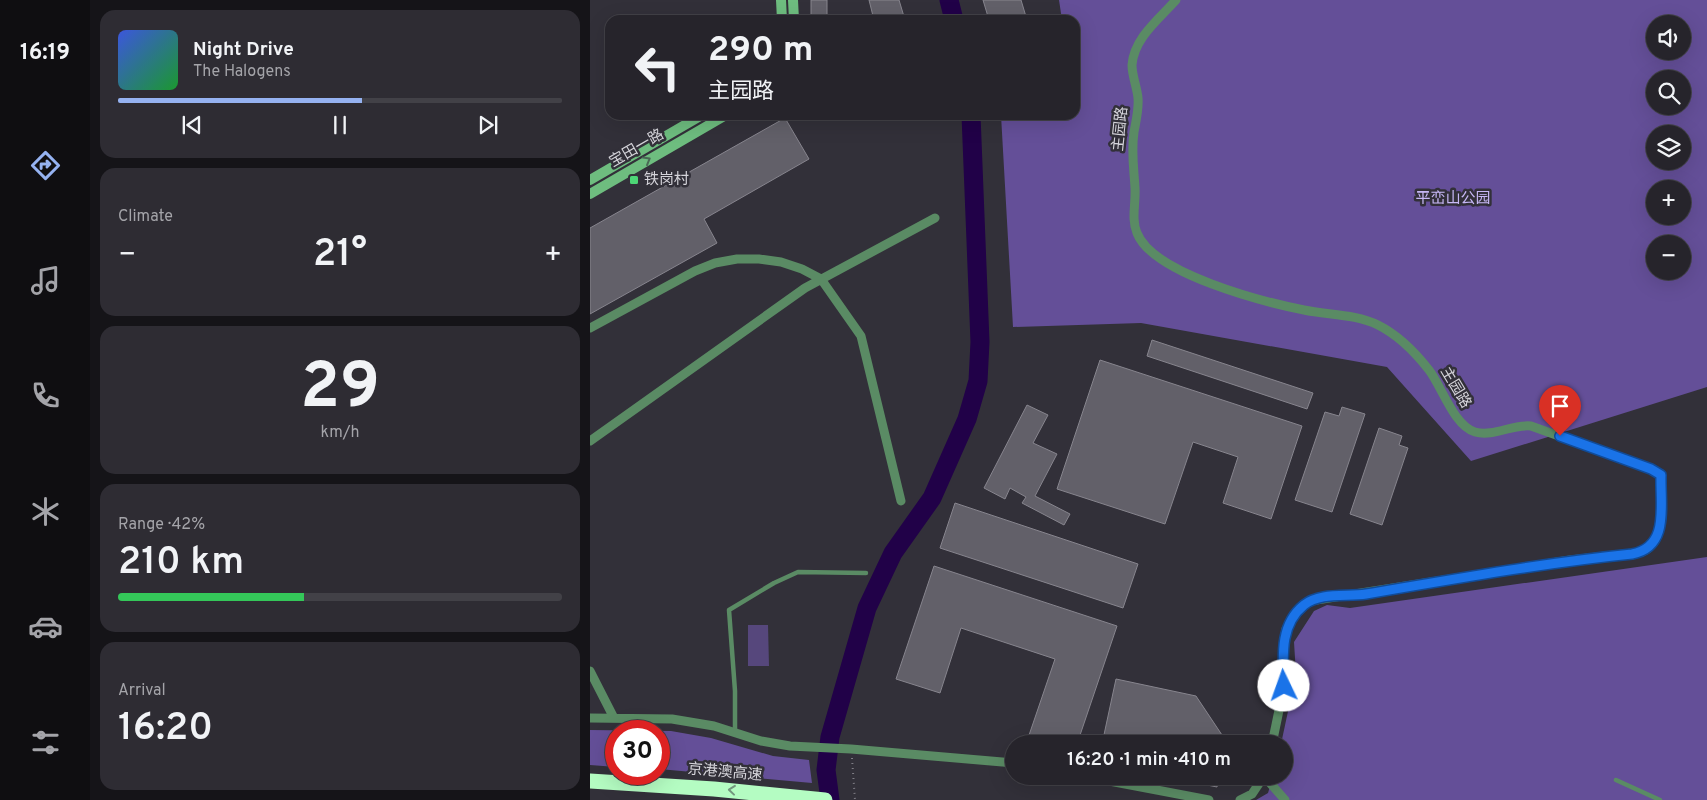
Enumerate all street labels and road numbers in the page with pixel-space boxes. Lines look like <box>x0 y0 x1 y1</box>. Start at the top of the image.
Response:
street label: 主园路 <box>1109 106 1133 152</box>
street label: 宝田一路 <box>606 126 668 172</box>
street label: 主园路 <box>1435 364 1475 412</box>
street label: 京港澳高速 <box>687 760 763 786</box>

